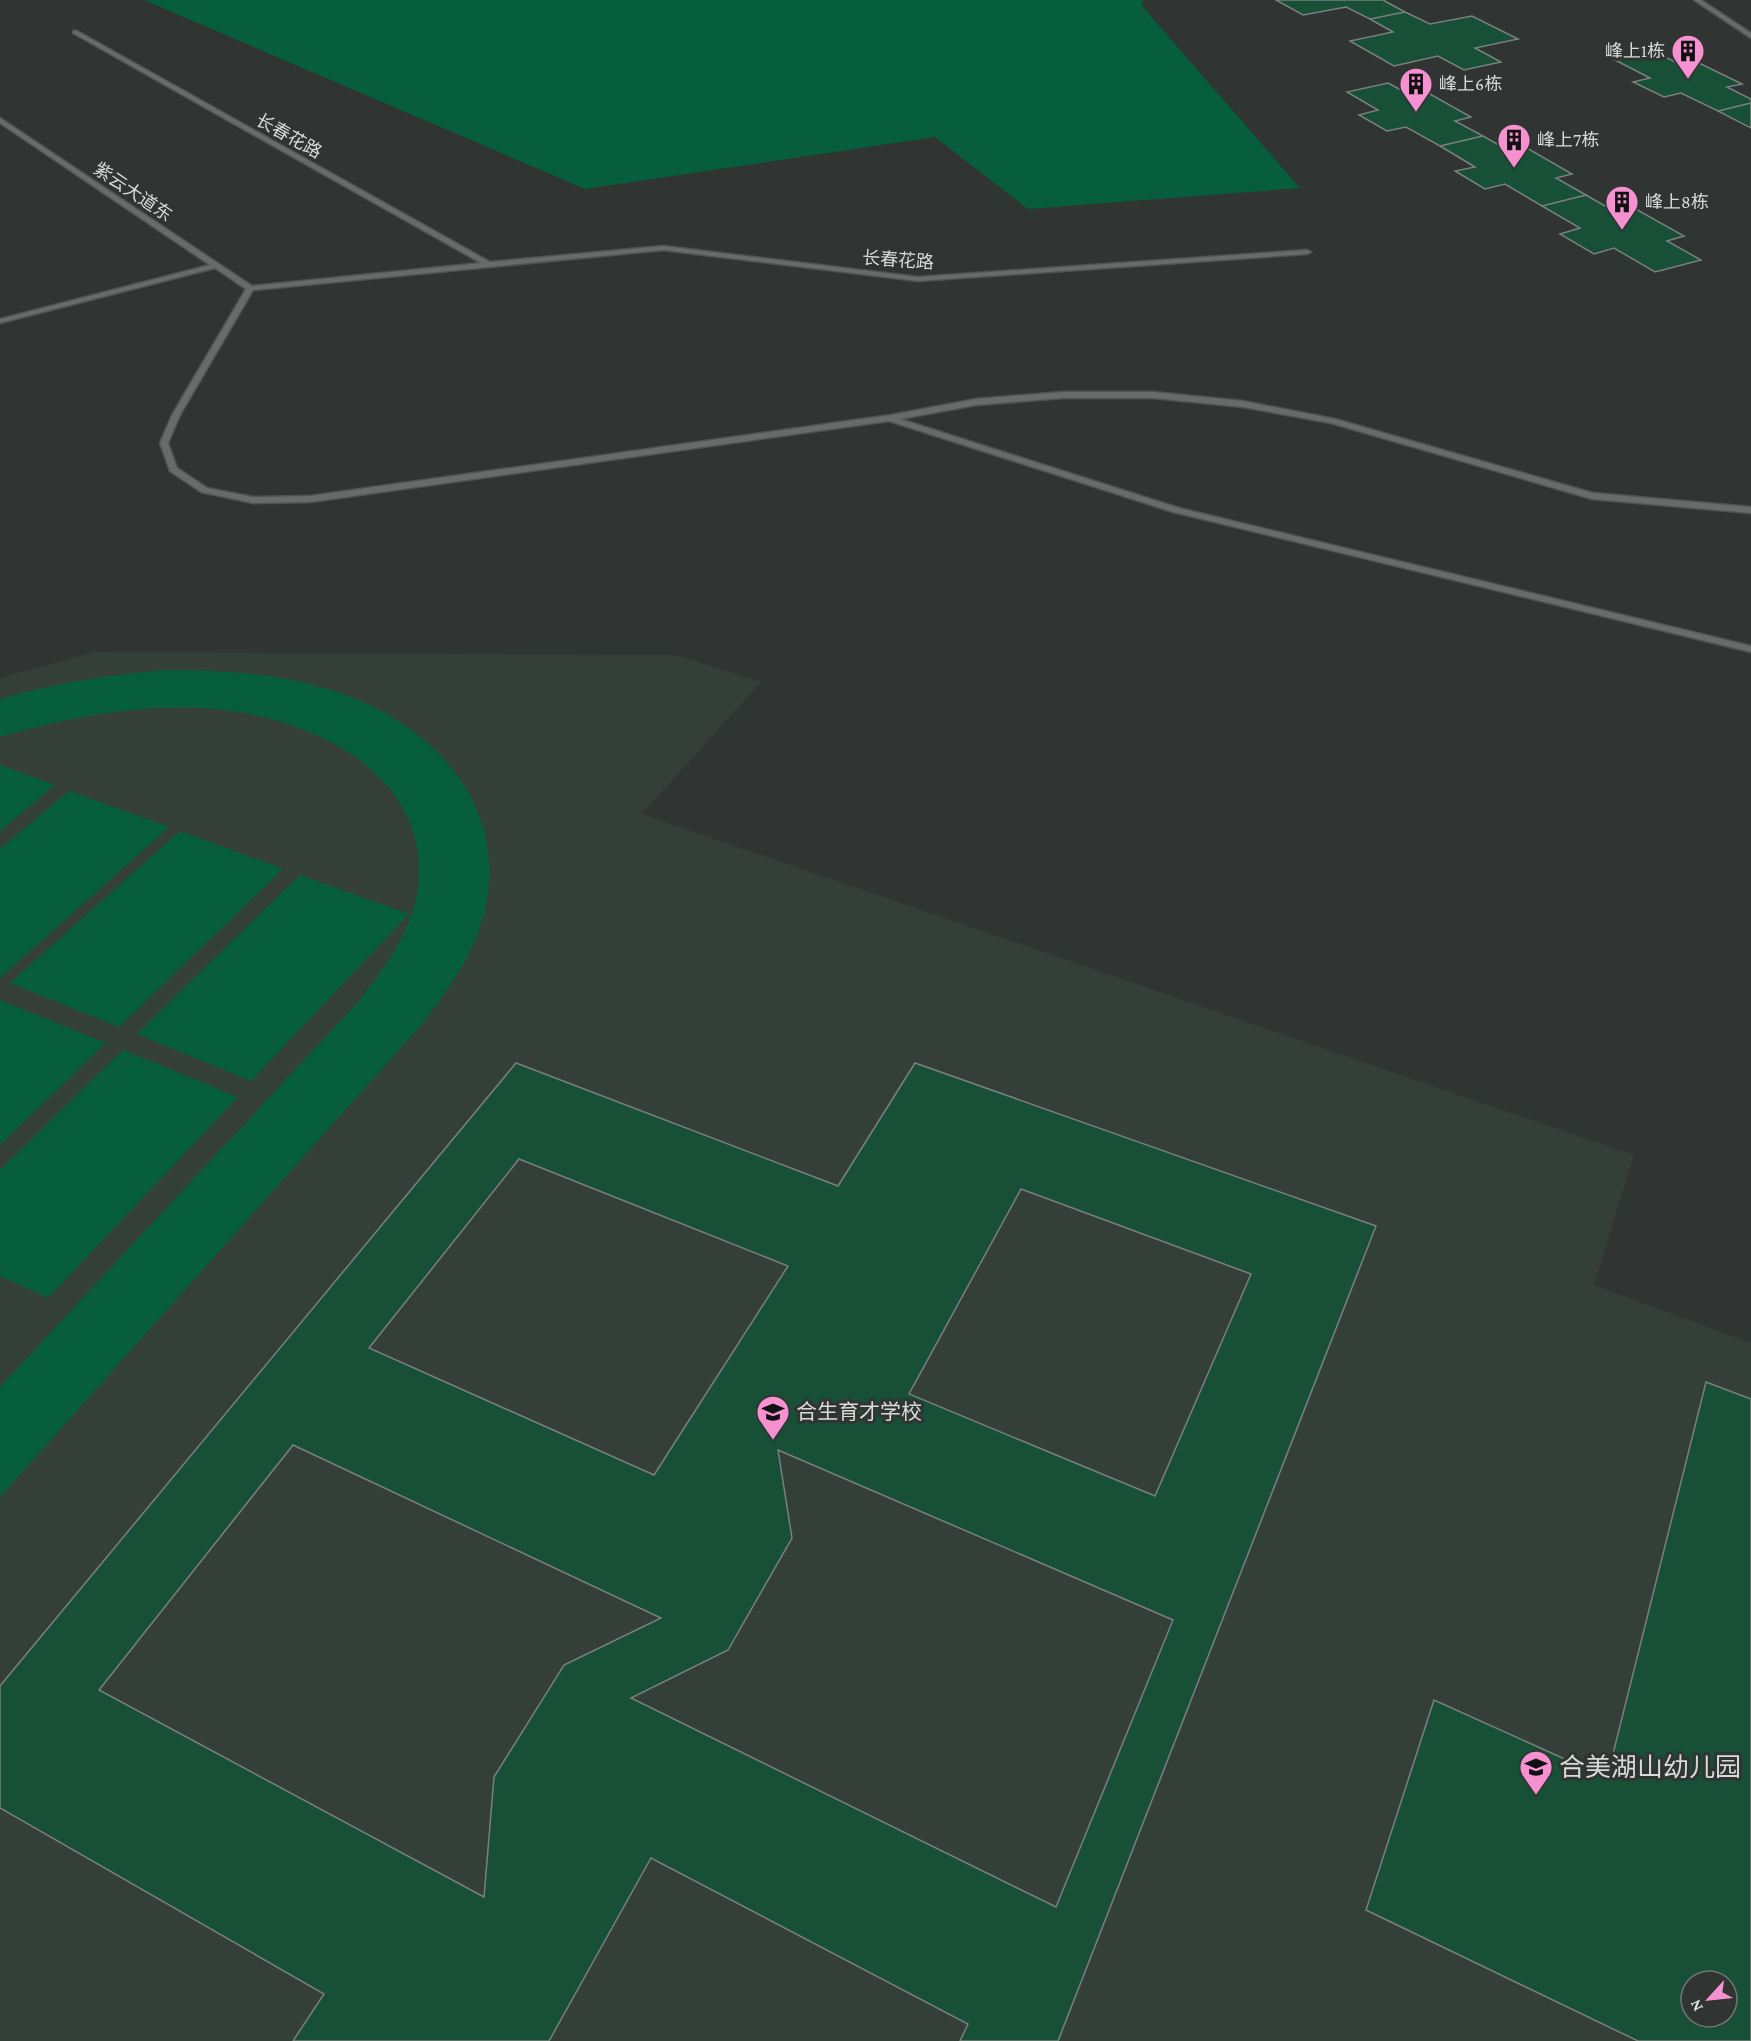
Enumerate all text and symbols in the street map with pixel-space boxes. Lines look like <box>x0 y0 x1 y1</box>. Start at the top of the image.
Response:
building icon: 峰上1栋 <box>1670 33 1706 80</box>
place label: 峰上1栋 <box>1605 41 1665 61</box>
building icon: 峰上6栋 <box>1398 66 1434 113</box>
place label: 峰上6栋 <box>1439 74 1502 94</box>
street label: 长春花路 <box>253 110 325 162</box>
building icon: 峰上7栋 <box>1496 122 1532 169</box>
place label: 峰上7栋 <box>1537 130 1599 150</box>
street label: 紫云大道东 <box>90 159 176 225</box>
building icon: 峰上8栋 <box>1604 184 1640 231</box>
place label: 峰上8栋 <box>1645 192 1709 212</box>
street label: 长春花路 <box>861 248 935 272</box>
school or university icon: 合生育才学校 <box>755 1394 791 1441</box>
place label: 合生育才学校 <box>796 1400 922 1424</box>
school or university icon: 合美湖山幼儿园 <box>1518 1749 1554 1796</box>
place label: 合美湖山幼儿园 <box>1559 1753 1741 1782</box>
north arrow <box>1679 1969 1739 2029</box>
text: N <box>1686 1997 1706 2014</box>

